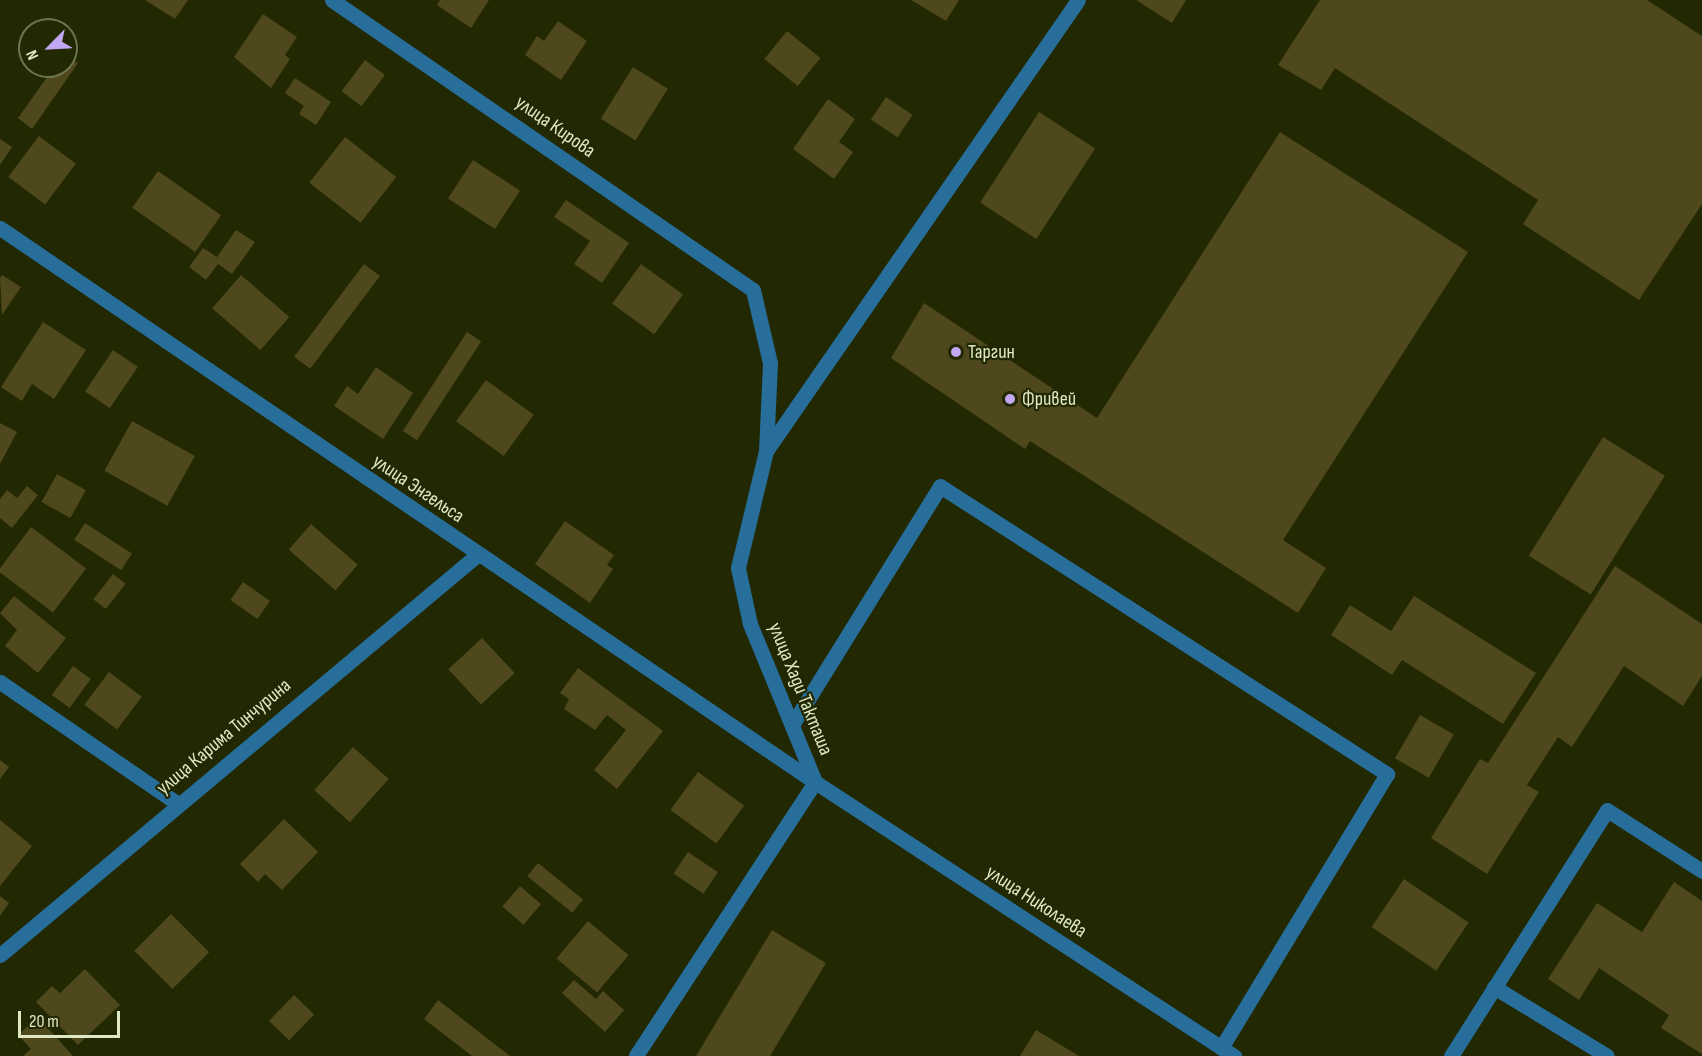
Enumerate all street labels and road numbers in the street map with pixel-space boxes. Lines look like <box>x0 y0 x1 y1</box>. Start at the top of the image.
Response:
street label: улица Кирова <box>510 91 600 163</box>
street label: улица Энгельса <box>368 450 468 528</box>
street label: улица Хади Такташа <box>762 619 838 759</box>
street label: улица Карима Тинчурина <box>152 674 296 800</box>
street label: улица Николаева <box>981 860 1091 944</box>

